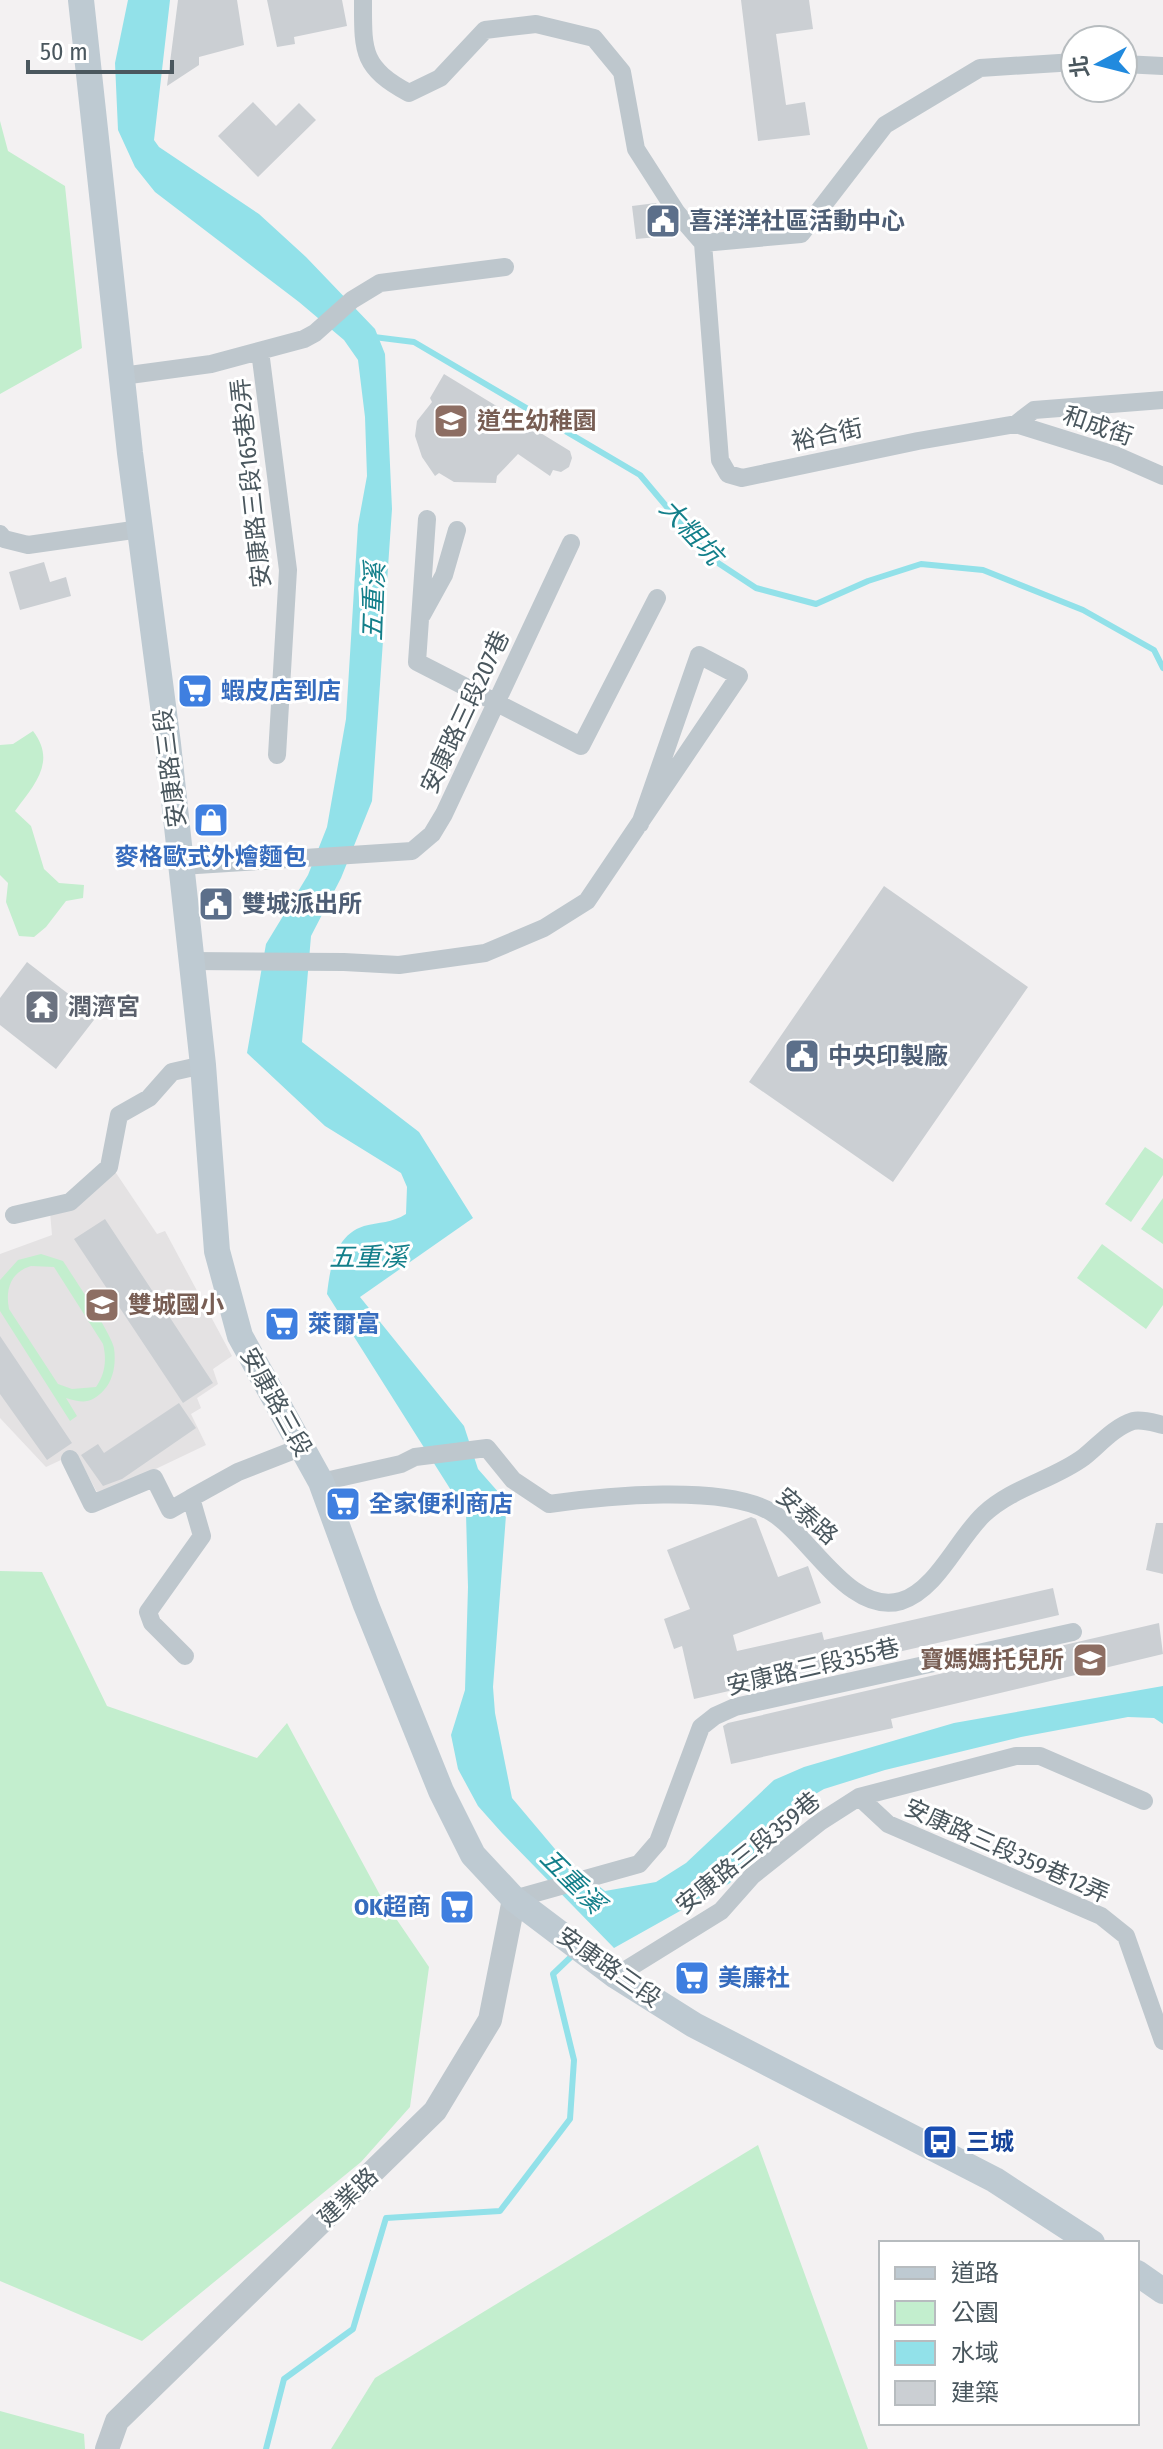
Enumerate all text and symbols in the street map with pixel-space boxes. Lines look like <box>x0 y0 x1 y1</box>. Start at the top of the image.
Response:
scale bar <box>28 24 172 74</box>
north arrow <box>1059 24 1139 104</box>
text: 50 m <box>40 38 88 66</box>
text: 北 <box>1065 54 1094 79</box>
public building icon: 喜洋洋社區活動中心 <box>644 202 682 240</box>
place label: 喜洋洋社區活動中心 <box>689 207 905 235</box>
street label: 安康路三段165巷2弄 <box>226 377 276 589</box>
street label: 和成街 <box>1059 401 1137 451</box>
school or university icon: 道生幼稚園 <box>432 402 470 440</box>
place label: 道生幼稚園 <box>477 407 597 435</box>
street label: 裕合街 <box>789 414 865 456</box>
water label: 大粗坑 <box>653 493 732 574</box>
water label: 五重溪 <box>357 558 391 642</box>
street label: 安康路三段207巷 <box>415 626 515 798</box>
supermarket icon: 蝦皮店到店 <box>176 672 214 710</box>
place label: 蝦皮店到店 <box>221 677 341 705</box>
street label: 安康路三段 <box>149 707 191 829</box>
shop icon: 麥格歐式外燴麵包 <box>192 801 230 839</box>
place label: 麥格歐式外燴麵包 <box>115 843 307 871</box>
public building icon: 雙城派出所 <box>197 885 235 923</box>
place label: 雙城派出所 <box>242 890 362 918</box>
temple icon: 潤濟宮 <box>23 988 61 1026</box>
place label: 潤濟宮 <box>68 993 140 1021</box>
public building icon: 中央印製廠 <box>783 1037 821 1075</box>
place label: 中央印製廠 <box>828 1042 948 1070</box>
water label: 五重溪 <box>329 1242 411 1273</box>
school or university icon: 雙城國小 <box>83 1286 121 1324</box>
place label: 雙城國小 <box>128 1291 224 1319</box>
supermarket icon: 萊爾富 <box>263 1305 301 1343</box>
place label: 萊爾富 <box>308 1310 380 1338</box>
street label: 安康路三段 <box>235 1343 317 1461</box>
street label: 安泰路 <box>771 1482 843 1550</box>
supermarket icon: 全家便利商店 <box>324 1485 362 1523</box>
place label: 全家便利商店 <box>369 1490 513 1518</box>
street label: 安康路三段355巷 <box>724 1633 902 1701</box>
school or university icon: 寶媽媽托兒所 <box>1071 1641 1109 1679</box>
place label: 寶媽媽托兒所 <box>920 1646 1064 1674</box>
street label: 安康路三段359巷 <box>670 1786 826 1920</box>
street label: 安康路三段359巷12弄 <box>900 1793 1114 1909</box>
water label: 五重溪 <box>533 1842 613 1922</box>
supermarket icon: OK超商 <box>438 1888 476 1926</box>
place label: OK超商 <box>354 1893 431 1921</box>
street label: 安康路三段 <box>552 1921 666 2013</box>
supermarket icon: 美廉社 <box>673 1959 711 1997</box>
place label: 美廉社 <box>718 1964 790 1992</box>
bus stop icon: 三城 <box>921 2123 959 2161</box>
place label: 三城 <box>966 2128 1014 2156</box>
street label: 建業路 <box>312 2162 384 2232</box>
legend <box>879 2241 1139 2425</box>
text: 道路 <box>951 2259 999 2287</box>
text: 公園 <box>951 2299 999 2327</box>
text: 水域 <box>951 2339 999 2367</box>
text: 建築 <box>951 2379 999 2407</box>

